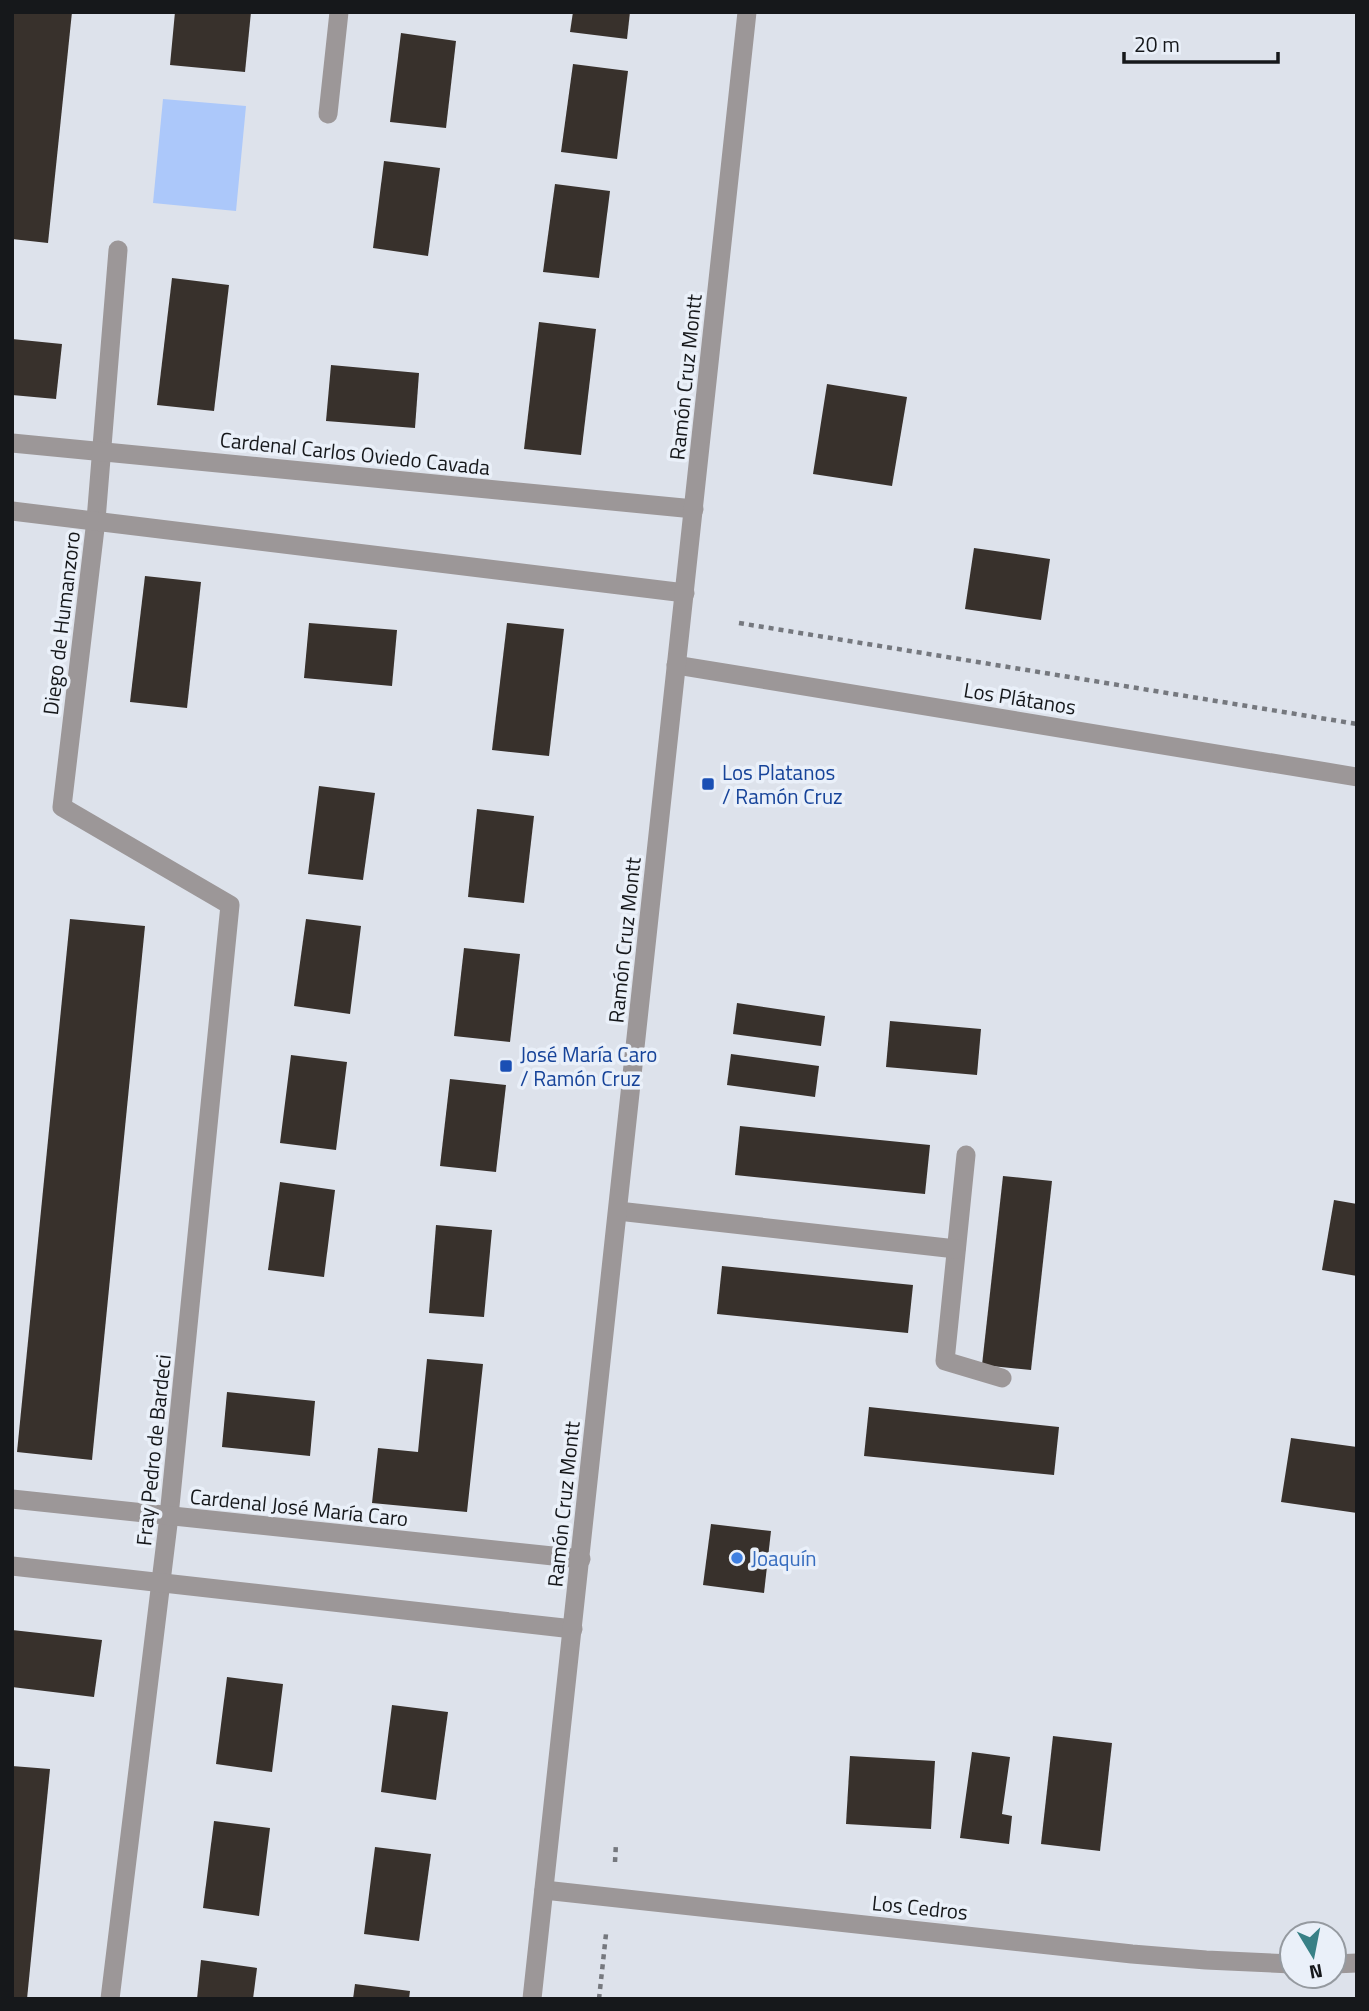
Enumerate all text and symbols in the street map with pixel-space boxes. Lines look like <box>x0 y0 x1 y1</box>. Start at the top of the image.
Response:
scale bar <box>1124 21 1278 65</box>
text: 20 m <box>1134 28 1180 60</box>
street label: Ramón Cruz Montt <box>660 292 710 461</box>
street label: Cardenal Carlos Oviedo Cavada <box>218 423 492 483</box>
street label: Diego de Humanzoro <box>34 529 88 717</box>
street label: Los Plátanos <box>962 673 1078 723</box>
place label: Los Platanos / Ramón Cruz <box>722 756 843 812</box>
marker: Los Platanos / Ramón Cruz <box>700 776 716 792</box>
street label: Ramón Cruz Montt <box>599 855 649 1024</box>
place label: José María Caro / Ramón Cruz <box>520 1038 657 1094</box>
marker: José María Caro / Ramón Cruz <box>498 1058 514 1074</box>
street label: Fray Pedro de Bardeci <box>127 1353 179 1547</box>
street label: Ramón Cruz Montt <box>538 1419 588 1588</box>
street label: Cardenal José María Caro <box>188 1480 410 1534</box>
place label: Joaquín <box>751 1542 817 1574</box>
marker: Joaquín <box>729 1550 745 1566</box>
street label: Los Cedros <box>870 1886 970 1928</box>
north arrow <box>1278 1920 1348 1990</box>
text: N <box>1307 1957 1325 1988</box>

